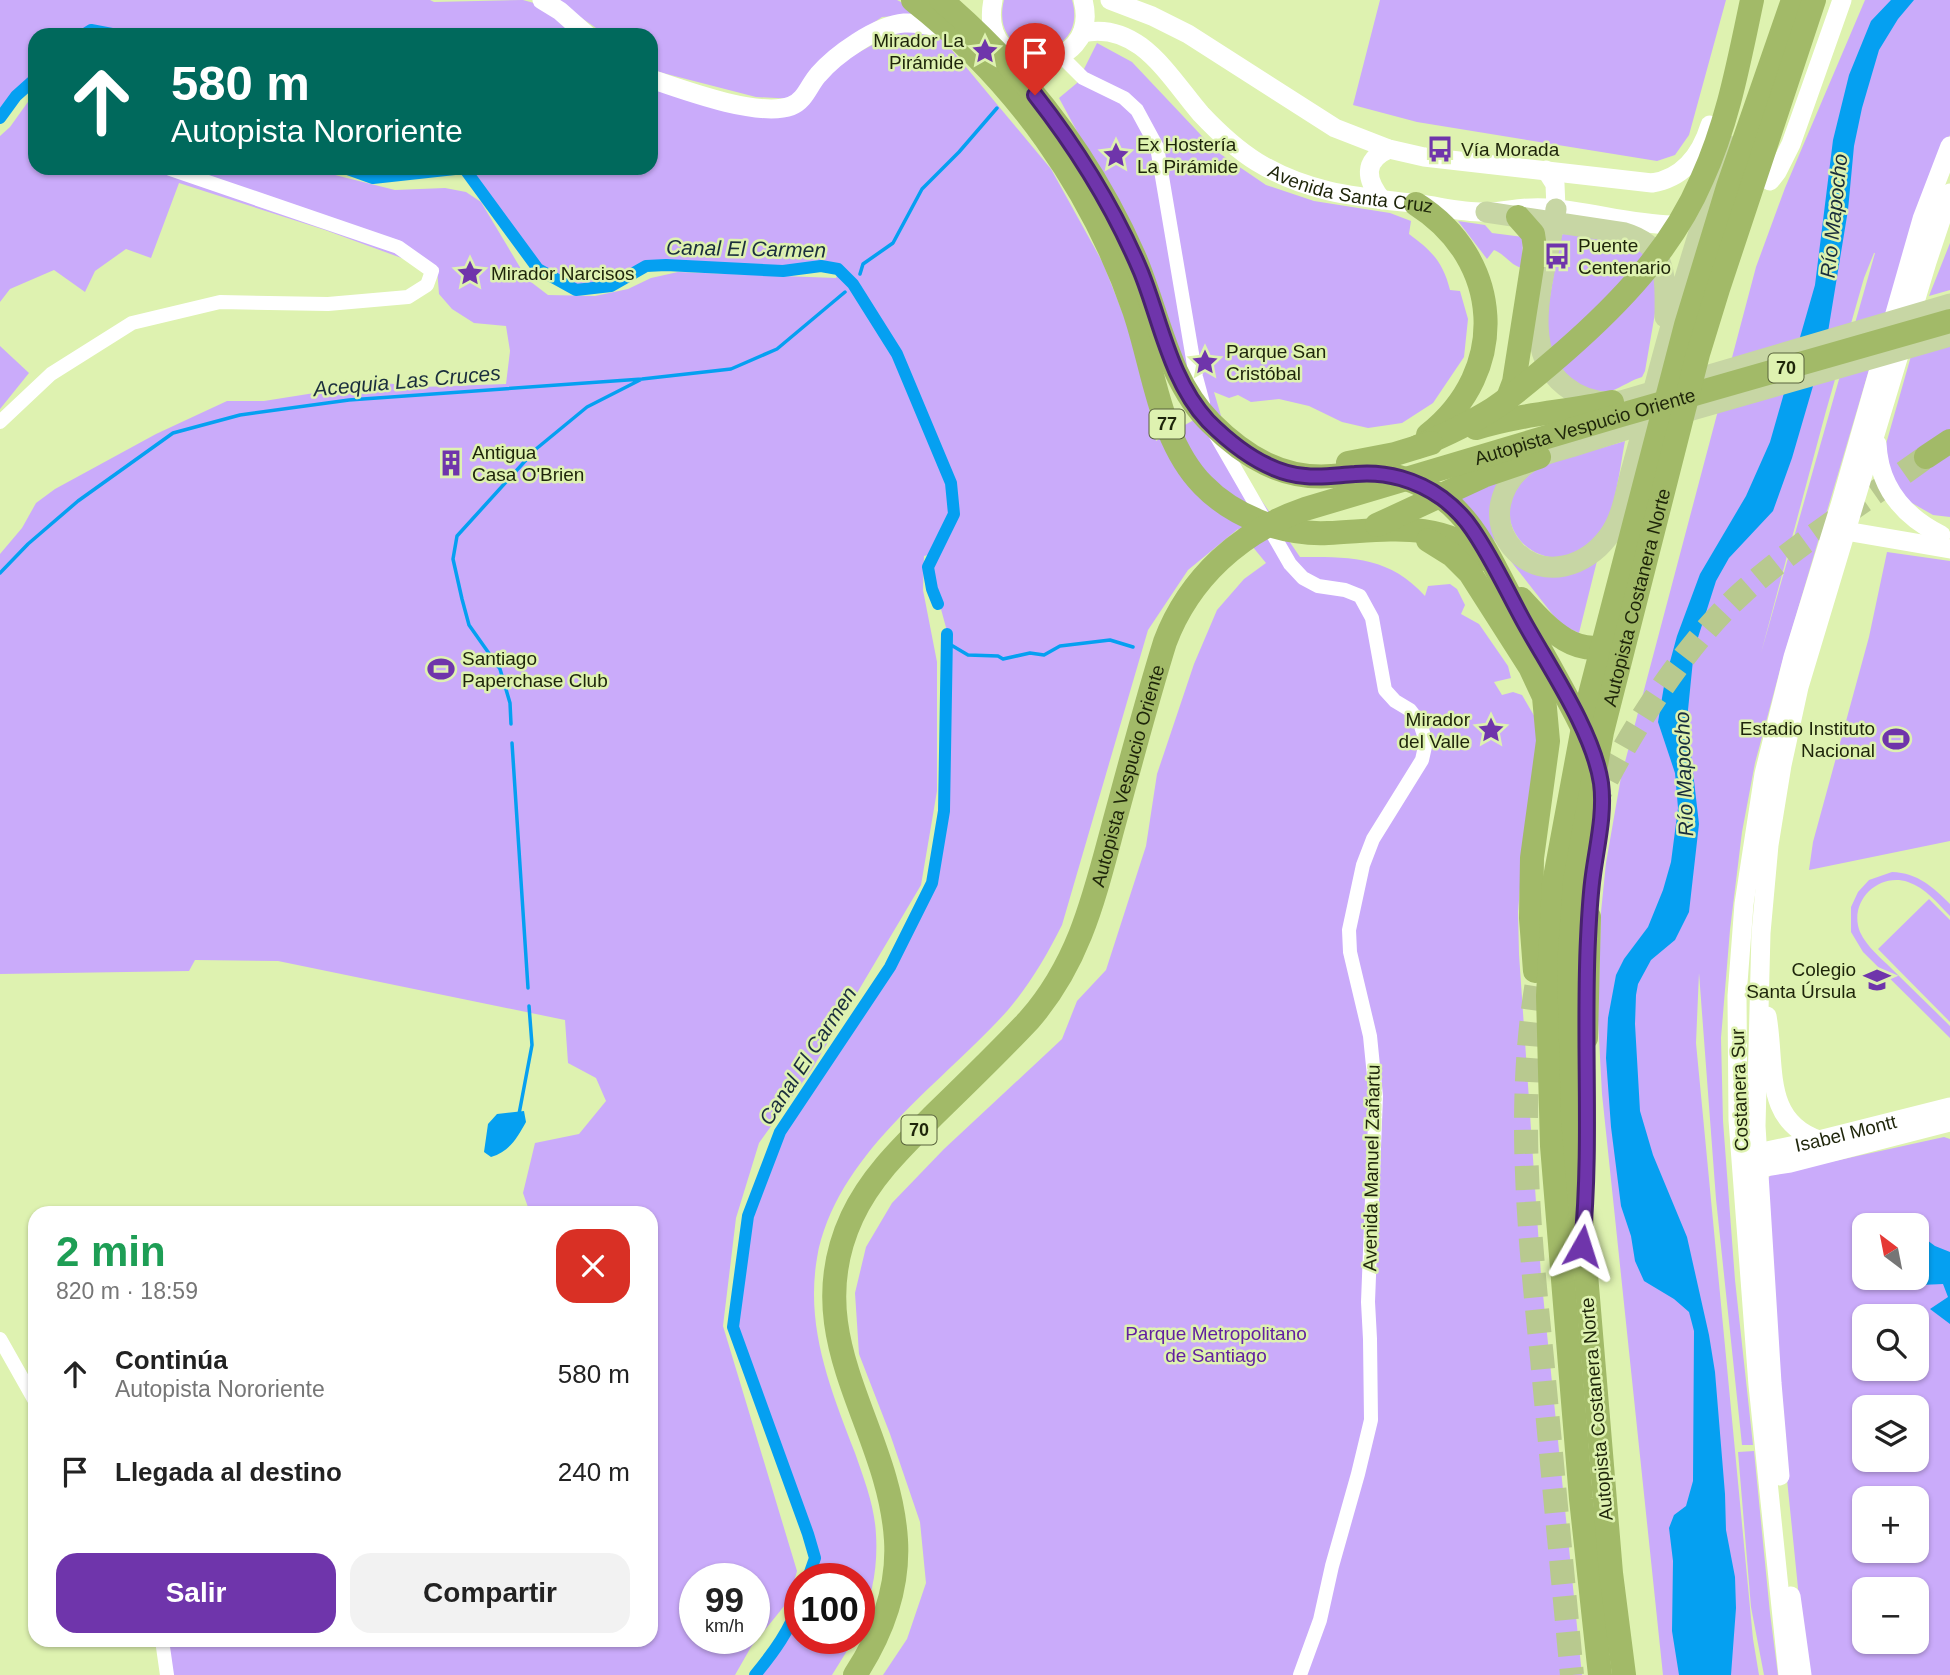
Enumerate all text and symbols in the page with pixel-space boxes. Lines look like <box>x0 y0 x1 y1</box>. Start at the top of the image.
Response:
pin <box>1005 23 1065 95</box>
place label: Mirador La Pirámide <box>873 30 964 73</box>
icon: arrive <box>1016 34 1054 72</box>
place icon: Mirador La Pirámide <box>970 36 1000 66</box>
icon: ahead <box>56 56 147 147</box>
text: 580 m <box>171 56 310 110</box>
text: Autopista Nororiente <box>171 113 463 149</box>
place label: Ex Hostería La Pirámide <box>1137 134 1238 177</box>
bus stop icon: Vía Morada <box>1425 134 1455 164</box>
place label: Vía Morada <box>1461 139 1560 160</box>
place icon: Ex Hostería La Pirámide <box>1101 140 1131 170</box>
water label: Río Mapocho <box>1816 152 1852 279</box>
street label: Avenida Santa Cruz <box>1265 160 1435 217</box>
place label: Puente Centenario <box>1578 235 1671 278</box>
water label: Canal El Carmen <box>666 236 826 261</box>
bus stop icon: Puente Centenario <box>1542 241 1572 271</box>
place icon: Mirador Narcisos <box>455 258 485 288</box>
place label: Mirador Narcisos <box>491 263 635 284</box>
place label: Parque San Cristóbal <box>1226 341 1326 384</box>
place icon: Parque San Cristóbal <box>1190 347 1220 377</box>
road number: 70 <box>1768 354 1803 382</box>
water label: Acequia Las Cruces <box>310 361 502 400</box>
street label: Autopista Vespucio Oriente <box>1472 384 1698 469</box>
road number: 77 <box>1150 410 1184 438</box>
place label: Antigua Casa O'Brien <box>472 442 584 485</box>
building icon: Antigua Casa O'Brien <box>436 448 466 478</box>
street label: Autopista Costanera Norte <box>1599 486 1674 709</box>
place label: Santiago Paperchase Club <box>462 648 608 691</box>
sports icon: Santiago Paperchase Club <box>426 654 456 684</box>
street label: Autopista Vespucio Oriente <box>1087 662 1168 889</box>
place label: Mirador del Valle <box>1399 709 1471 752</box>
water label: Río Mapocho <box>1670 711 1697 837</box>
place icon: Mirador del Valle <box>1476 715 1506 745</box>
place label: Estadio Instituto Nacional <box>1740 718 1875 761</box>
sports icon: Estadio Instituto Nacional <box>1881 724 1911 754</box>
place label: Colegio Santa Úrsula <box>1746 959 1856 1002</box>
school or university icon: Colegio Santa Úrsula <box>1862 965 1892 995</box>
water label: Canal El Carmen <box>754 982 861 1129</box>
street label: Costanera Sur <box>1727 1028 1752 1152</box>
street label: Avenida Manuel Zañartu <box>1359 1065 1384 1272</box>
street label: Isabel Montt <box>1793 1111 1899 1156</box>
road number: 70 <box>902 1115 936 1144</box>
position arrow <box>1545 1209 1619 1283</box>
north arrow <box>1852 1213 1928 1290</box>
map controls <box>1852 1213 1929 1654</box>
text: 2 min <box>56 1228 166 1275</box>
button: close <box>556 1229 630 1303</box>
text: 820 m · 18:59 <box>56 1278 198 1304</box>
street label: Autopista Costanera Norte <box>1576 1297 1617 1521</box>
button: search <box>1852 1304 1929 1381</box>
park label: Parque Metropolitano de Santiago <box>1125 1323 1307 1366</box>
text: Continúa <box>115 1345 228 1375</box>
icon: ahead <box>56 1355 94 1393</box>
text: 580 m <box>558 1359 630 1389</box>
text: Autopista Nororiente <box>115 1376 325 1402</box>
button: layers <box>1852 1395 1929 1472</box>
icon: arrive <box>56 1453 94 1491</box>
text: Llegada al destino <box>115 1457 342 1487</box>
text: 240 m <box>558 1457 630 1487</box>
button: + <box>1852 1486 1929 1563</box>
button: Salir <box>56 1553 336 1633</box>
button: Compartir <box>350 1553 630 1633</box>
speed limit sign: 100 <box>784 1563 875 1654</box>
button: − <box>1852 1577 1929 1654</box>
text: 99 <box>705 1580 744 1619</box>
text: km/h <box>705 1616 744 1636</box>

